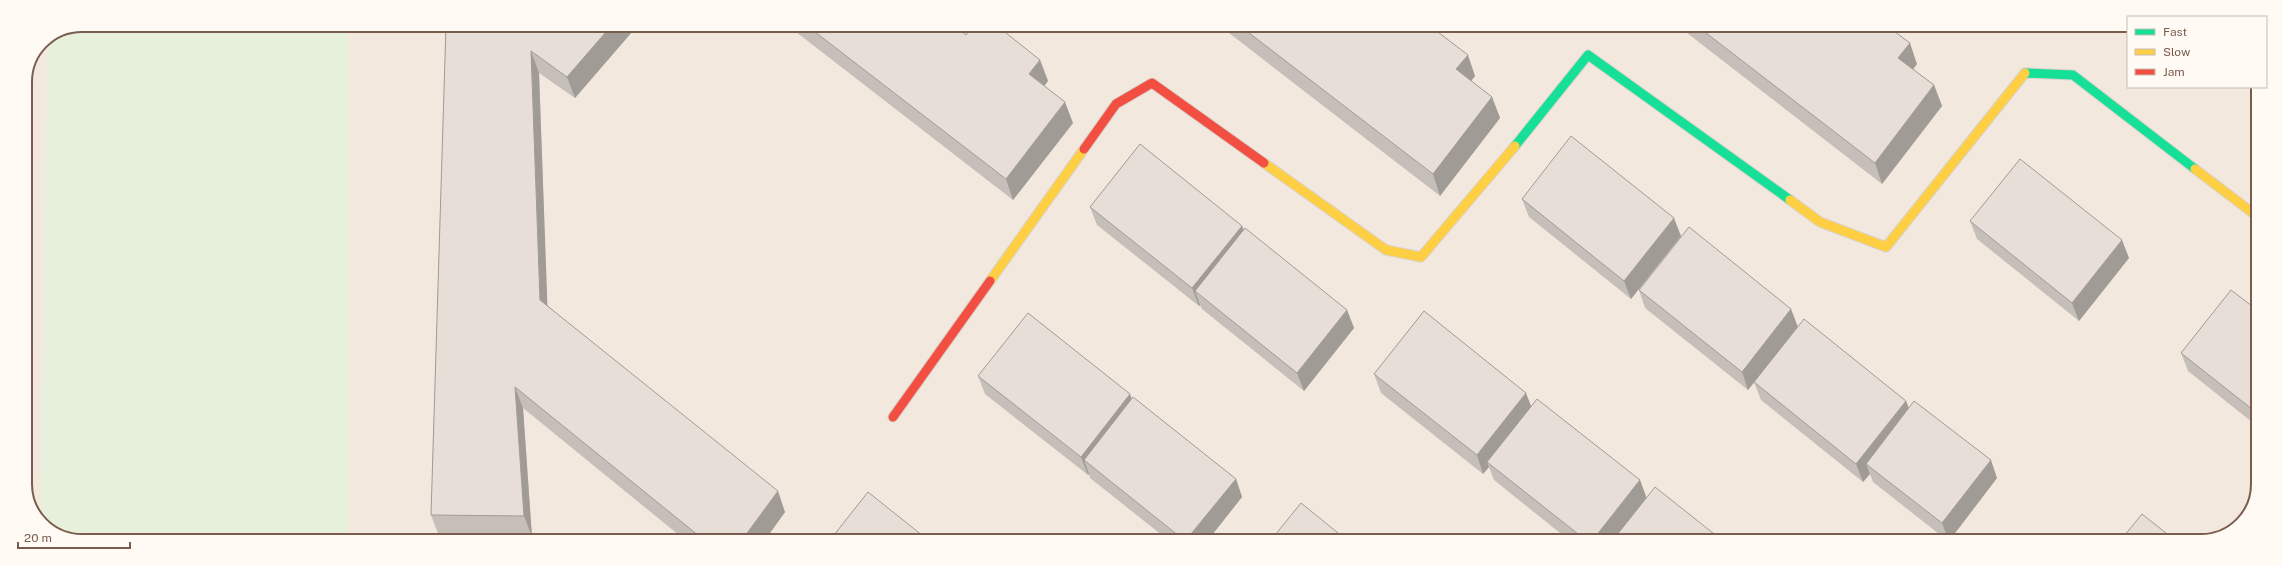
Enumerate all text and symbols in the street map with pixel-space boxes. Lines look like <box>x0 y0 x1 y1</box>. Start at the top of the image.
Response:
legend <box>2127 16 2267 88</box>
text: Fast <box>2163 25 2188 39</box>
text: Slow <box>2163 45 2191 59</box>
text: Jam <box>2163 65 2185 79</box>
scale bar <box>18 524 130 550</box>
text: 20 m <box>24 531 52 545</box>

